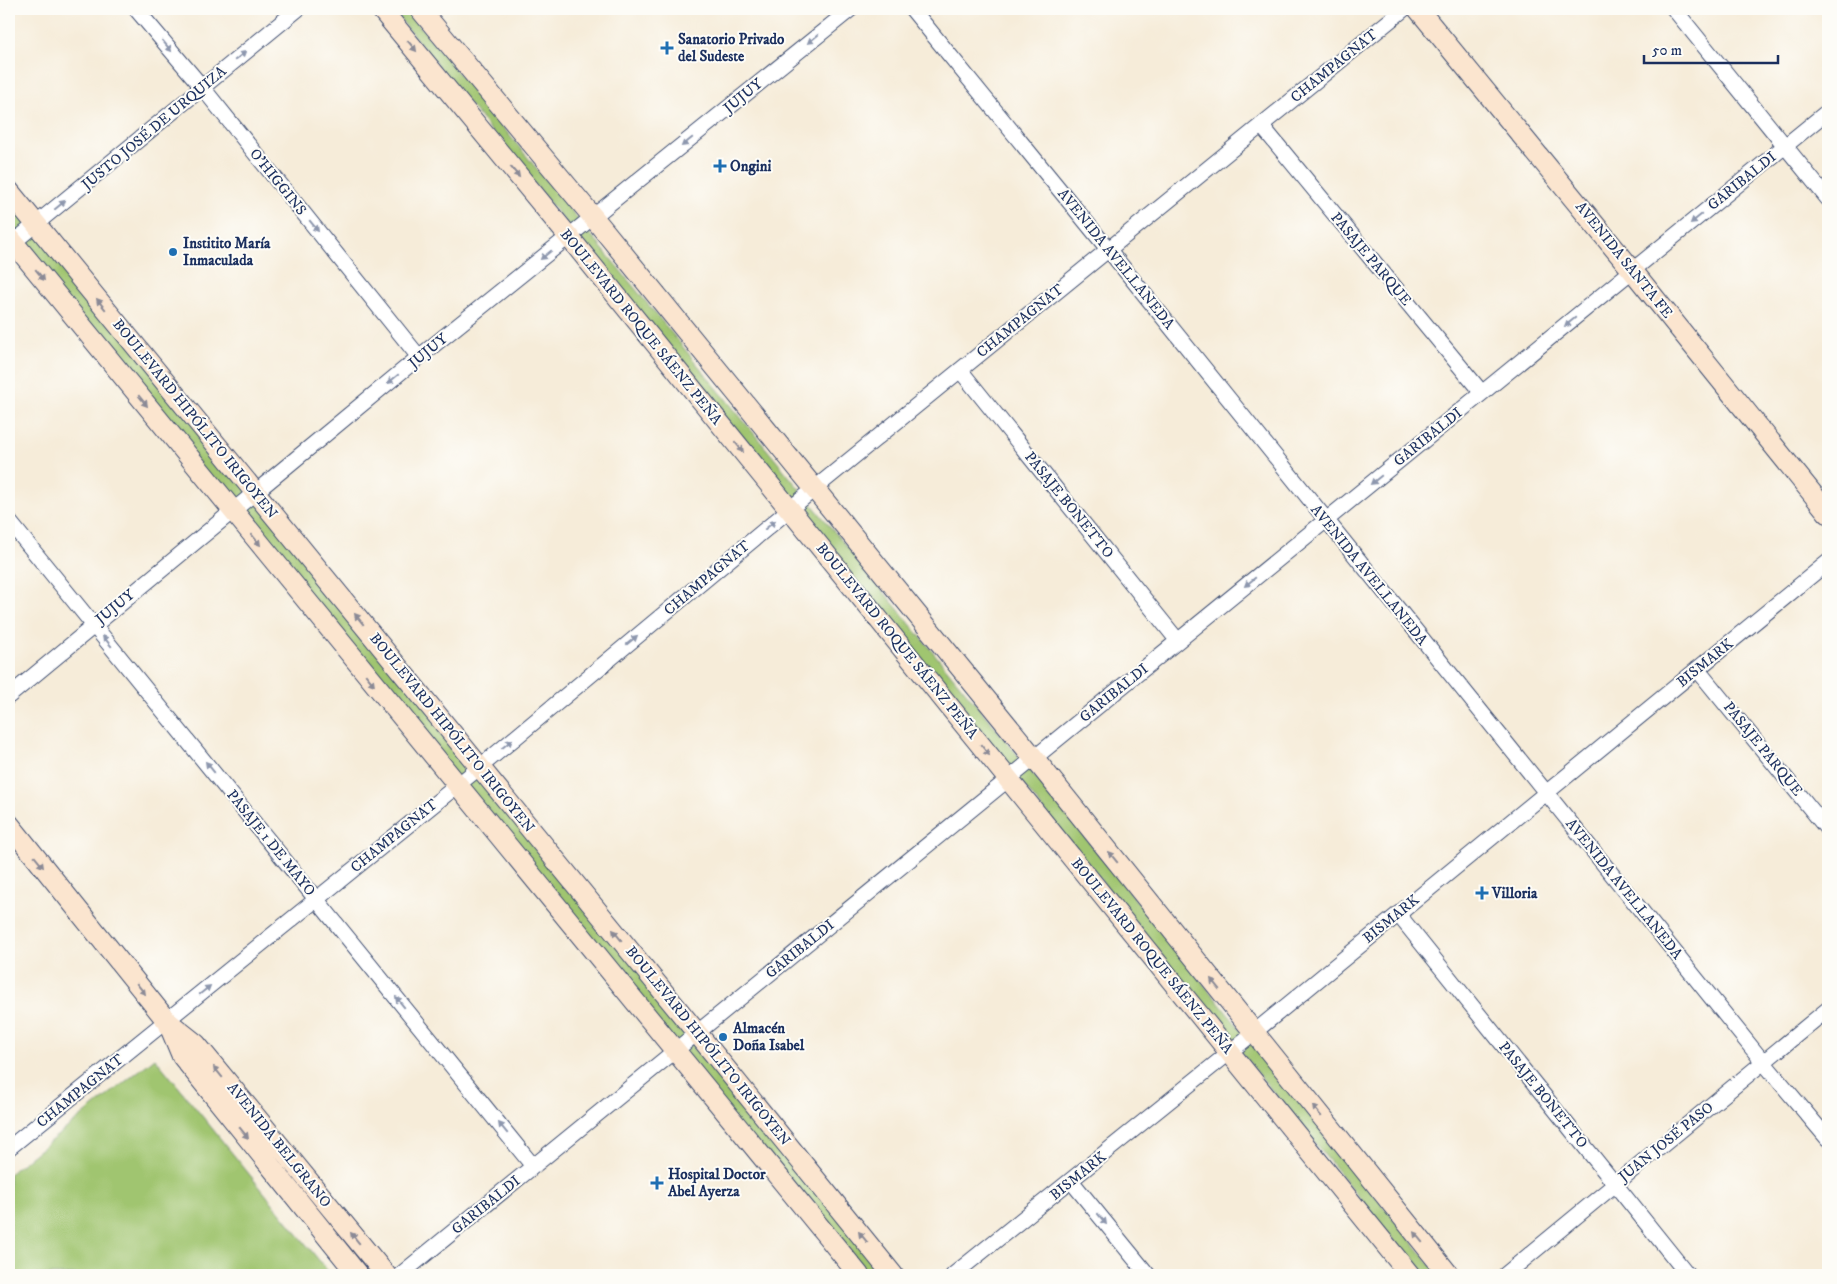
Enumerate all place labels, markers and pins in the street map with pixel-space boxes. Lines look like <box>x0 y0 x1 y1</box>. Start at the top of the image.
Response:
place label: Sanatorio Privado del Sudeste <box>678 30 785 66</box>
marker: Sanatorio Privado del Sudeste <box>660 41 674 55</box>
place label: Ongini <box>730 157 771 176</box>
marker: Ongini <box>714 160 726 172</box>
place label: Institito María Inmaculada <box>183 234 271 270</box>
marker: Institito María Inmaculada <box>167 246 179 258</box>
place label: Villoria <box>1491 884 1538 903</box>
marker: Villoria <box>1476 887 1488 899</box>
place label: Almacén Doña Isabel <box>732 1019 805 1055</box>
marker: Almacén Doña Isabel <box>717 1031 729 1043</box>
place label: Hospital Doctor Abel Ayerza <box>667 1165 766 1201</box>
marker: Hospital Doctor Abel Ayerza <box>650 1176 664 1190</box>

